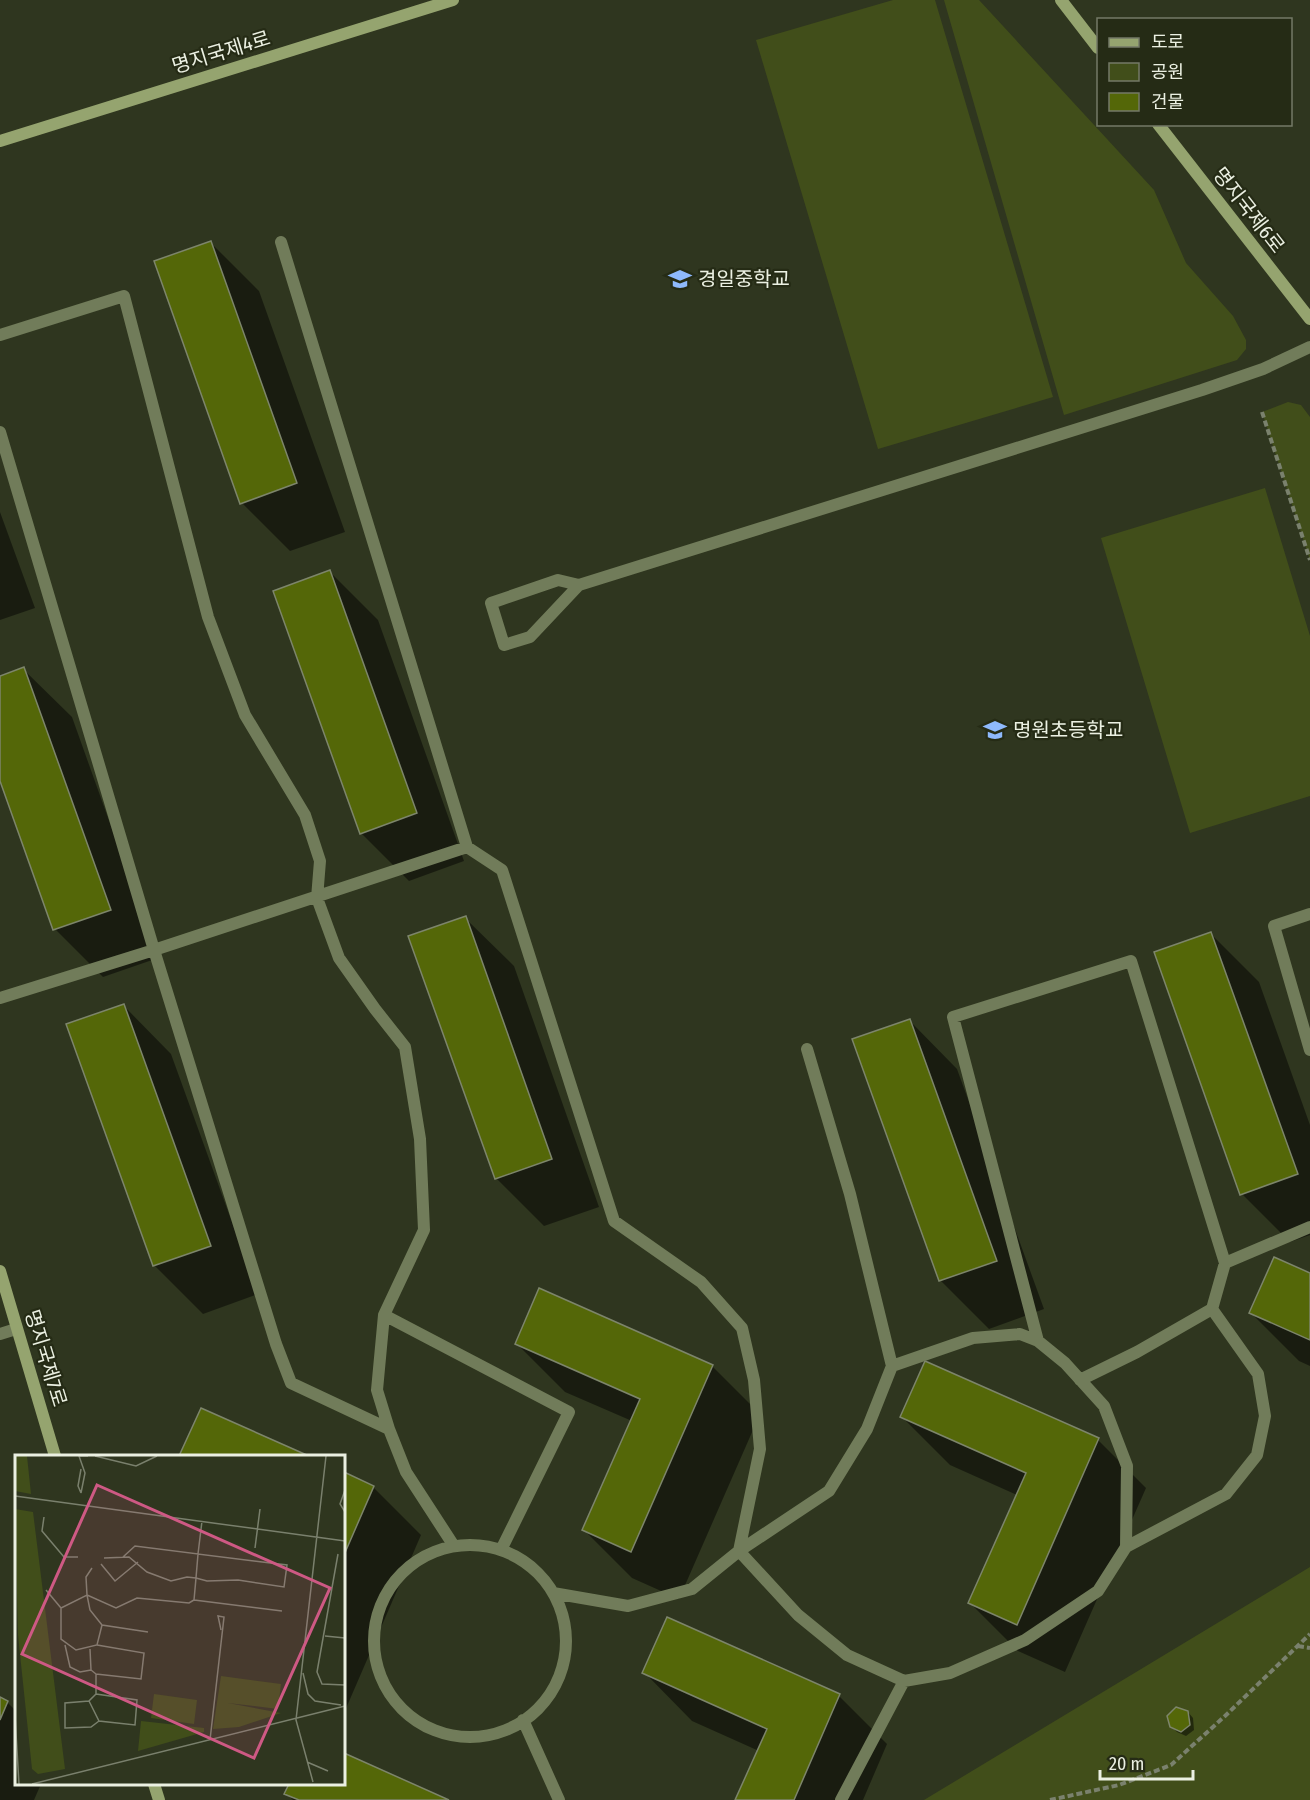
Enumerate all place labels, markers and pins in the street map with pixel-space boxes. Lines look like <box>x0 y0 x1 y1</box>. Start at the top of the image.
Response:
school or university icon: 경일중학교 <box>667 266 693 292</box>
place label: 경일중학교 <box>698 267 790 291</box>
school or university icon: 명원초등학교 <box>982 717 1008 743</box>
place label: 명원초등학교 <box>1013 718 1123 742</box>

